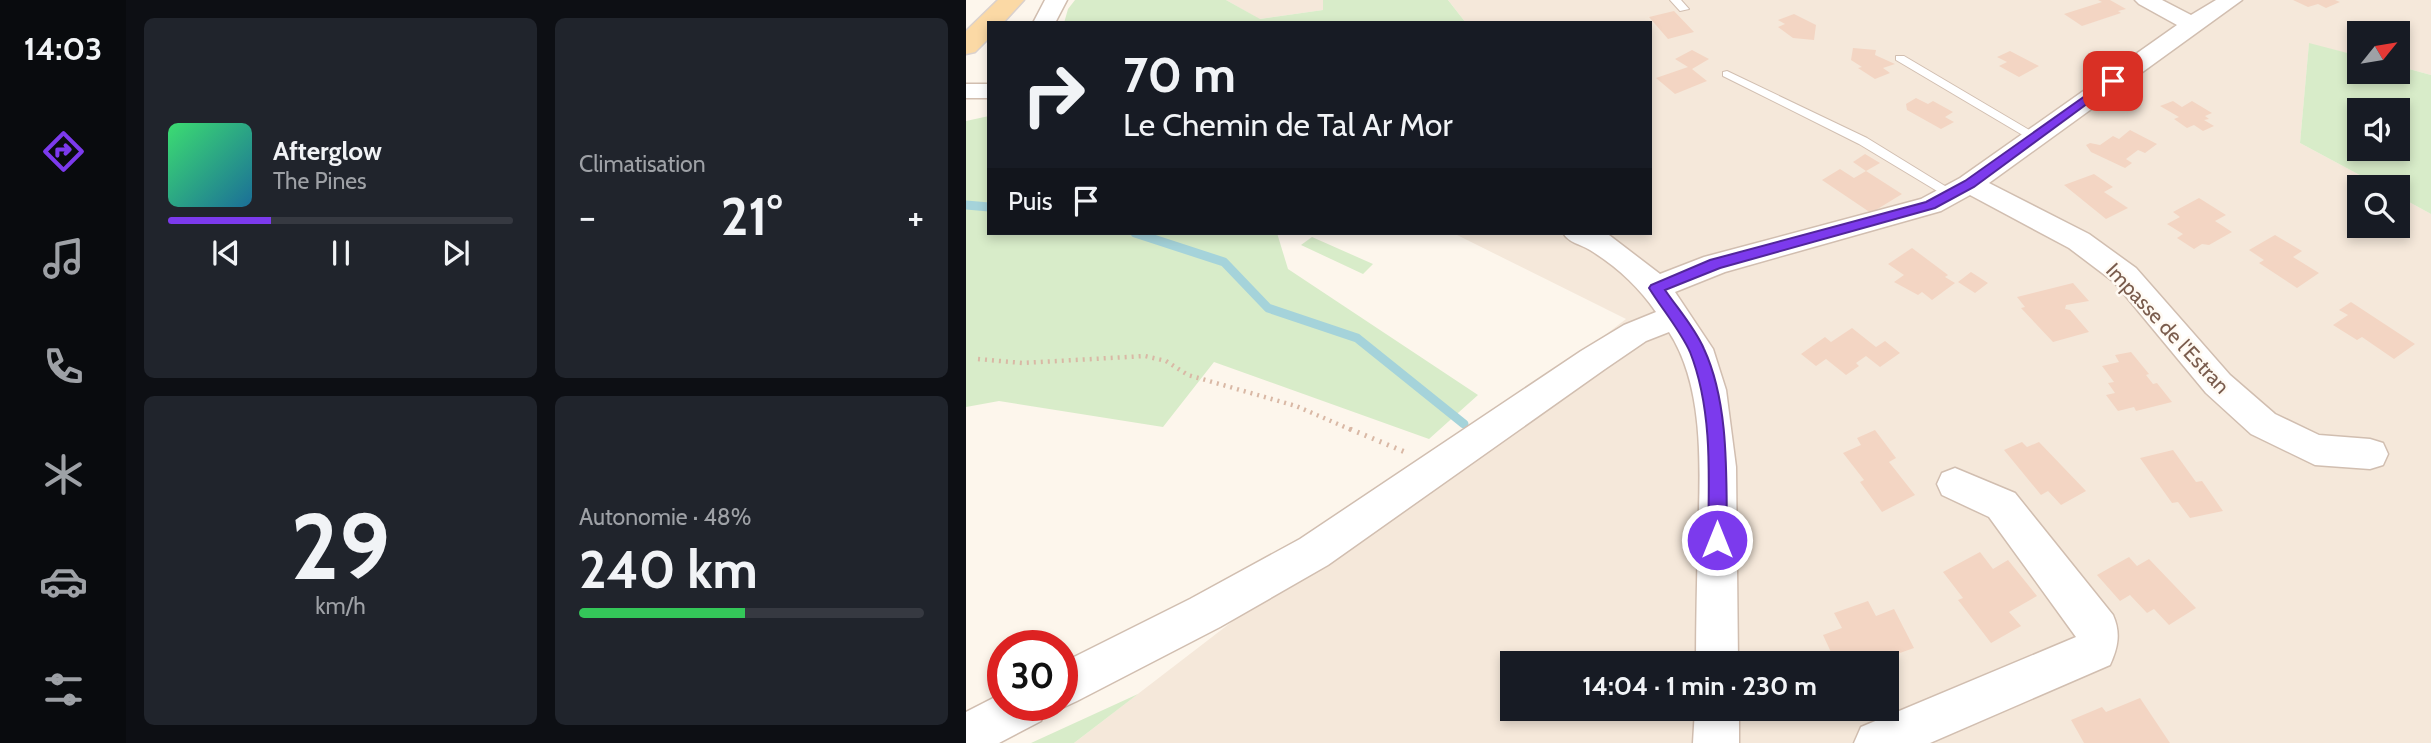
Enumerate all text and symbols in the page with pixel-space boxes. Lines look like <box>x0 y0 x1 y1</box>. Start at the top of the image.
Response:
north arrow <box>2347 21 2410 84</box>
map controls <box>2347 21 2410 238</box>
text: 14:03 <box>24 29 102 68</box>
text: 70 m <box>1123 45 1236 104</box>
icon: right <box>1008 49 1099 140</box>
pin <box>2083 51 2143 111</box>
icon: arrive <box>2094 62 2132 100</box>
button: sound <box>2347 98 2410 161</box>
text: Le Chemin de Tal Ar Mor <box>1123 105 1453 144</box>
icon: directions <box>39 127 88 176</box>
text: Afterglow <box>273 135 382 167</box>
text: Climatisation <box>579 150 706 178</box>
text: The Pines <box>273 167 367 195</box>
button: search <box>2347 175 2410 238</box>
icon: arrive <box>1067 182 1105 220</box>
text: 21° <box>721 185 782 248</box>
text: Puis <box>1008 185 1053 217</box>
text: − <box>579 193 596 240</box>
text: + <box>907 193 924 240</box>
icon: music <box>39 234 88 283</box>
icon: previous <box>207 234 245 272</box>
icon: pause <box>322 234 360 272</box>
icon: next <box>437 234 475 272</box>
street label: Impasse de l'Estran <box>2101 258 2235 398</box>
icon: phone <box>39 342 88 391</box>
icon: climate <box>39 450 88 499</box>
text: 29 <box>291 491 390 602</box>
text: Autonomie · 48% <box>579 503 751 531</box>
position arrow <box>1680 503 1754 577</box>
text: 240 km <box>579 538 758 601</box>
icon: car <box>39 557 88 606</box>
text: km/h <box>315 592 366 620</box>
speed limit sign: 30 <box>987 630 1078 721</box>
icon: filters <box>39 665 88 714</box>
text: 14:04 · 1 min · 230 m <box>1582 670 1817 702</box>

